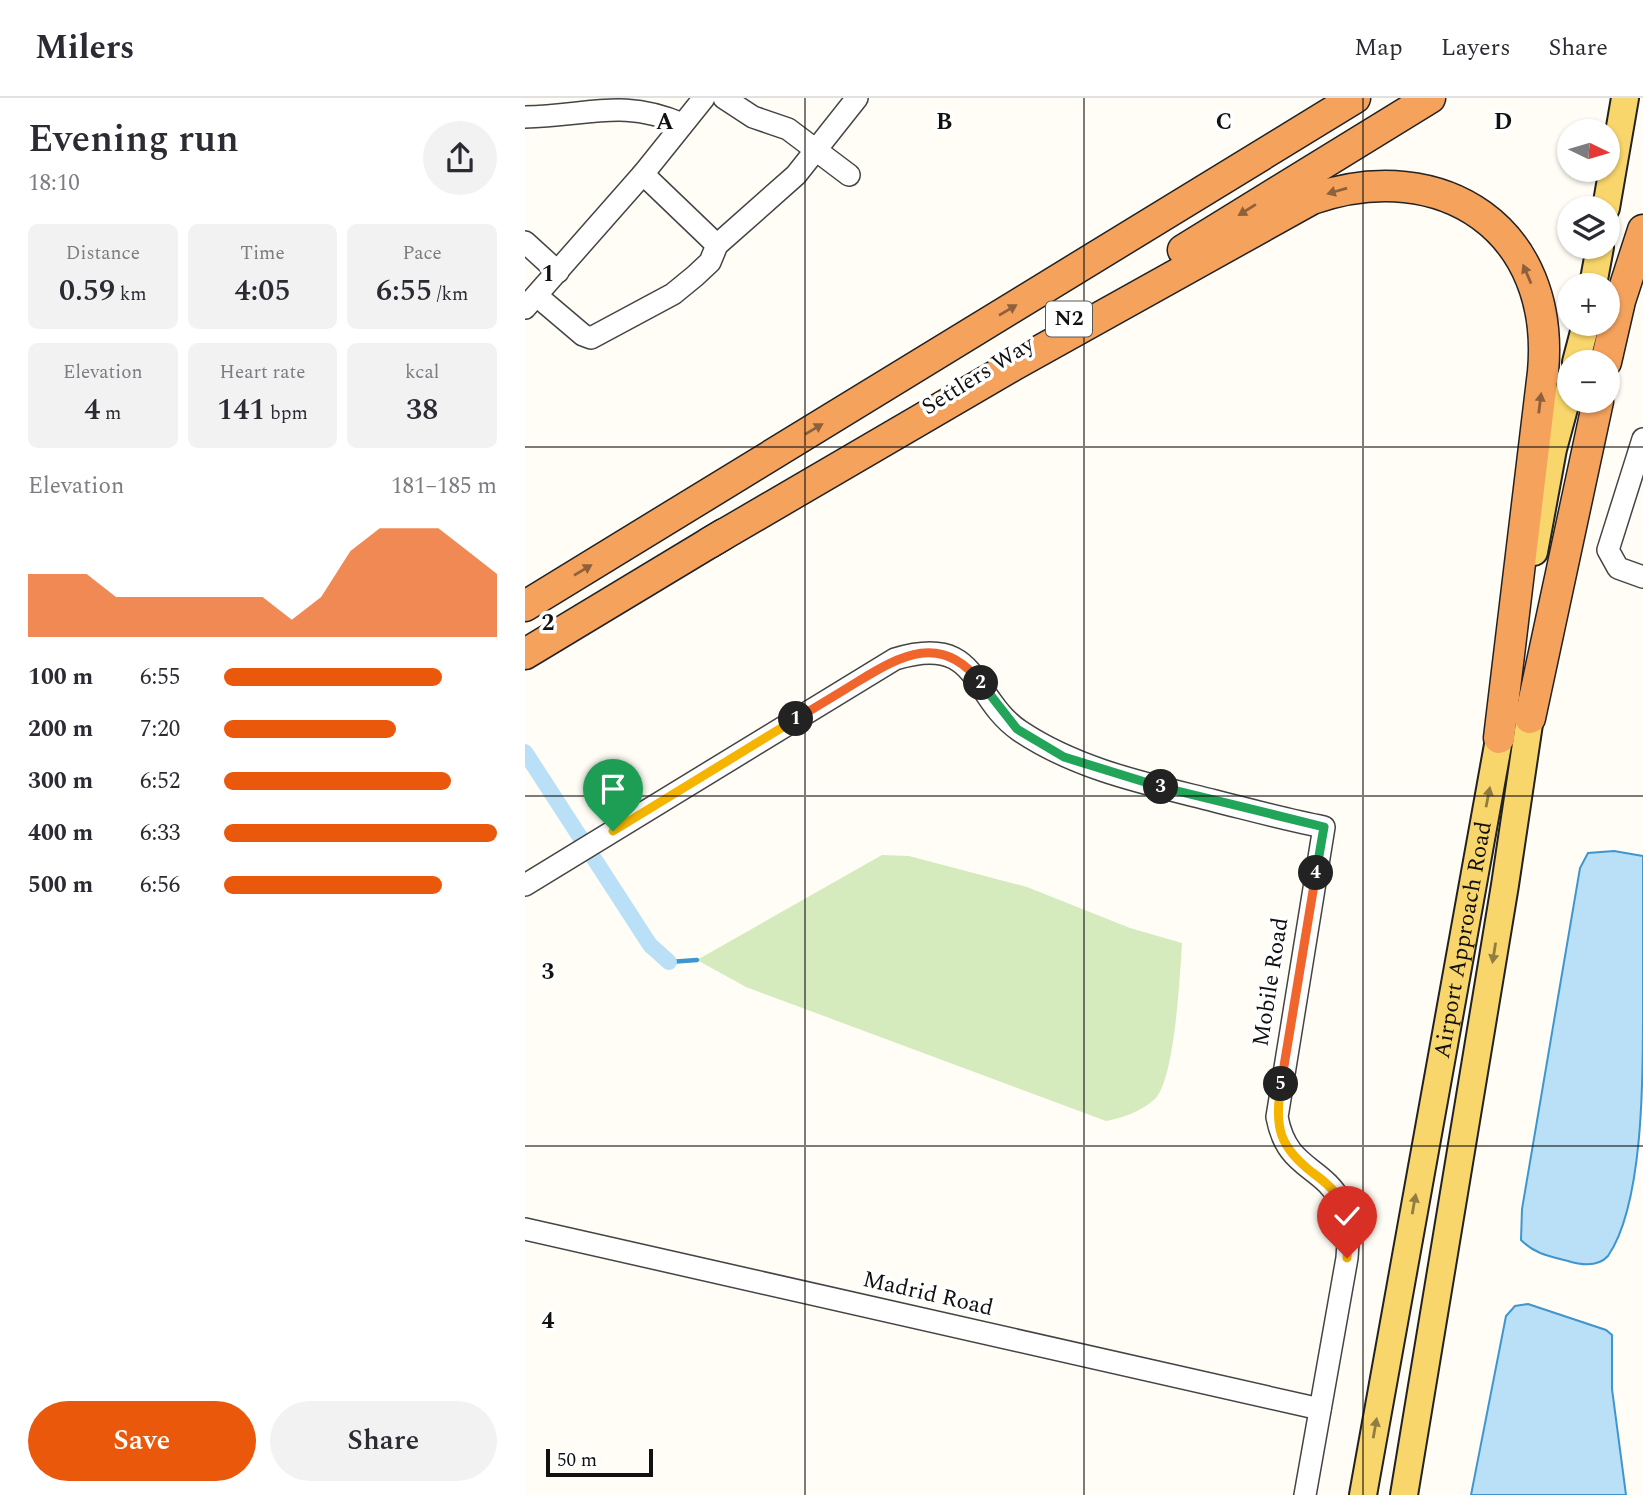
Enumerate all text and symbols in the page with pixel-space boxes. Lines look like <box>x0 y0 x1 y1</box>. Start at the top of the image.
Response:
text: Milers <box>35 23 134 73</box>
text: Map <box>1354 30 1403 66</box>
text: Layers <box>1441 30 1511 66</box>
text: Share <box>1549 30 1608 66</box>
text: A <box>656 105 674 140</box>
text: B <box>936 105 952 140</box>
text: C <box>1216 105 1232 140</box>
text: D <box>1494 105 1512 140</box>
text: Evening run <box>28 111 239 169</box>
north arrow <box>1557 119 1621 182</box>
map controls <box>1557 119 1620 413</box>
button: share <box>423 121 497 195</box>
text: 18:10 <box>28 166 80 201</box>
one-way arrow <box>1326 186 1348 197</box>
button: layers <box>1557 196 1620 259</box>
one-way arrow <box>1237 204 1256 217</box>
text: Distance <box>66 239 140 268</box>
text: Time <box>240 239 285 268</box>
text: Pace <box>402 239 442 268</box>
text: 1 <box>542 257 554 292</box>
one-way arrow <box>1521 264 1533 284</box>
text: 0.59 <box>59 268 115 314</box>
text: 4:05 <box>234 268 291 314</box>
text: 6:55 <box>376 268 432 314</box>
button: + <box>1557 273 1620 336</box>
text: km <box>115 280 147 309</box>
text: /km <box>432 280 468 309</box>
road number: N2 <box>1046 302 1092 336</box>
one-way arrow <box>998 304 1017 316</box>
street label: Settlers Way <box>915 327 1042 425</box>
button: − <box>1557 350 1620 413</box>
text: Elevation <box>63 358 143 387</box>
text: Heart rate <box>220 358 305 387</box>
text: kcal <box>405 358 439 387</box>
text: 4 <box>84 387 100 433</box>
text: 141 <box>217 387 265 433</box>
text: 38 <box>406 387 438 433</box>
one-way arrow <box>1534 392 1545 414</box>
text: m <box>100 399 121 428</box>
text: bpm <box>265 399 308 428</box>
one-way arrow <box>804 422 823 435</box>
text: Elevation <box>28 469 124 504</box>
text: 181–185 m <box>391 469 497 504</box>
one-way arrow <box>574 564 593 576</box>
text: 2 <box>542 606 555 641</box>
text: 100 m <box>28 660 93 695</box>
text: 6:55 <box>140 660 180 695</box>
pin: 2 <box>963 666 999 700</box>
text: 2 <box>975 668 986 697</box>
pin: 1 <box>779 702 813 736</box>
text: 1 <box>790 704 801 733</box>
text: 200 m <box>28 712 93 747</box>
text: 7:20 <box>140 712 180 747</box>
pin <box>583 759 643 831</box>
text: 300 m <box>28 764 93 799</box>
text: 6:52 <box>140 764 180 799</box>
icon: arrive <box>594 770 632 808</box>
pin: 3 <box>1143 770 1179 804</box>
text: 3 <box>1155 772 1166 801</box>
one-way arrow <box>1483 786 1494 808</box>
text: 400 m <box>28 816 93 851</box>
text: 6:33 <box>140 816 180 851</box>
street label: Airport Approach Road <box>1424 818 1501 1061</box>
pin: 4 <box>1299 856 1333 890</box>
text: 4 <box>1310 858 1321 887</box>
text: 500 m <box>28 868 93 903</box>
text: 6:56 <box>140 868 180 903</box>
street label: Mobile Road <box>1244 915 1298 1049</box>
one-way arrow <box>1488 942 1499 964</box>
text: 3 <box>542 955 555 990</box>
pin: 5 <box>1263 1066 1299 1102</box>
text: 5 <box>1275 1069 1286 1098</box>
pin <box>1317 1186 1377 1258</box>
one-way arrow <box>1409 1193 1420 1215</box>
icon: check <box>1328 1197 1366 1235</box>
street label: Madrid Road <box>859 1262 997 1326</box>
text: 4 <box>542 1304 555 1339</box>
button: Save <box>28 1401 256 1481</box>
button: Share <box>270 1401 497 1481</box>
one-way arrow <box>1370 1417 1381 1439</box>
scale bar <box>546 1446 653 1478</box>
text: 50 m <box>557 1446 597 1475</box>

